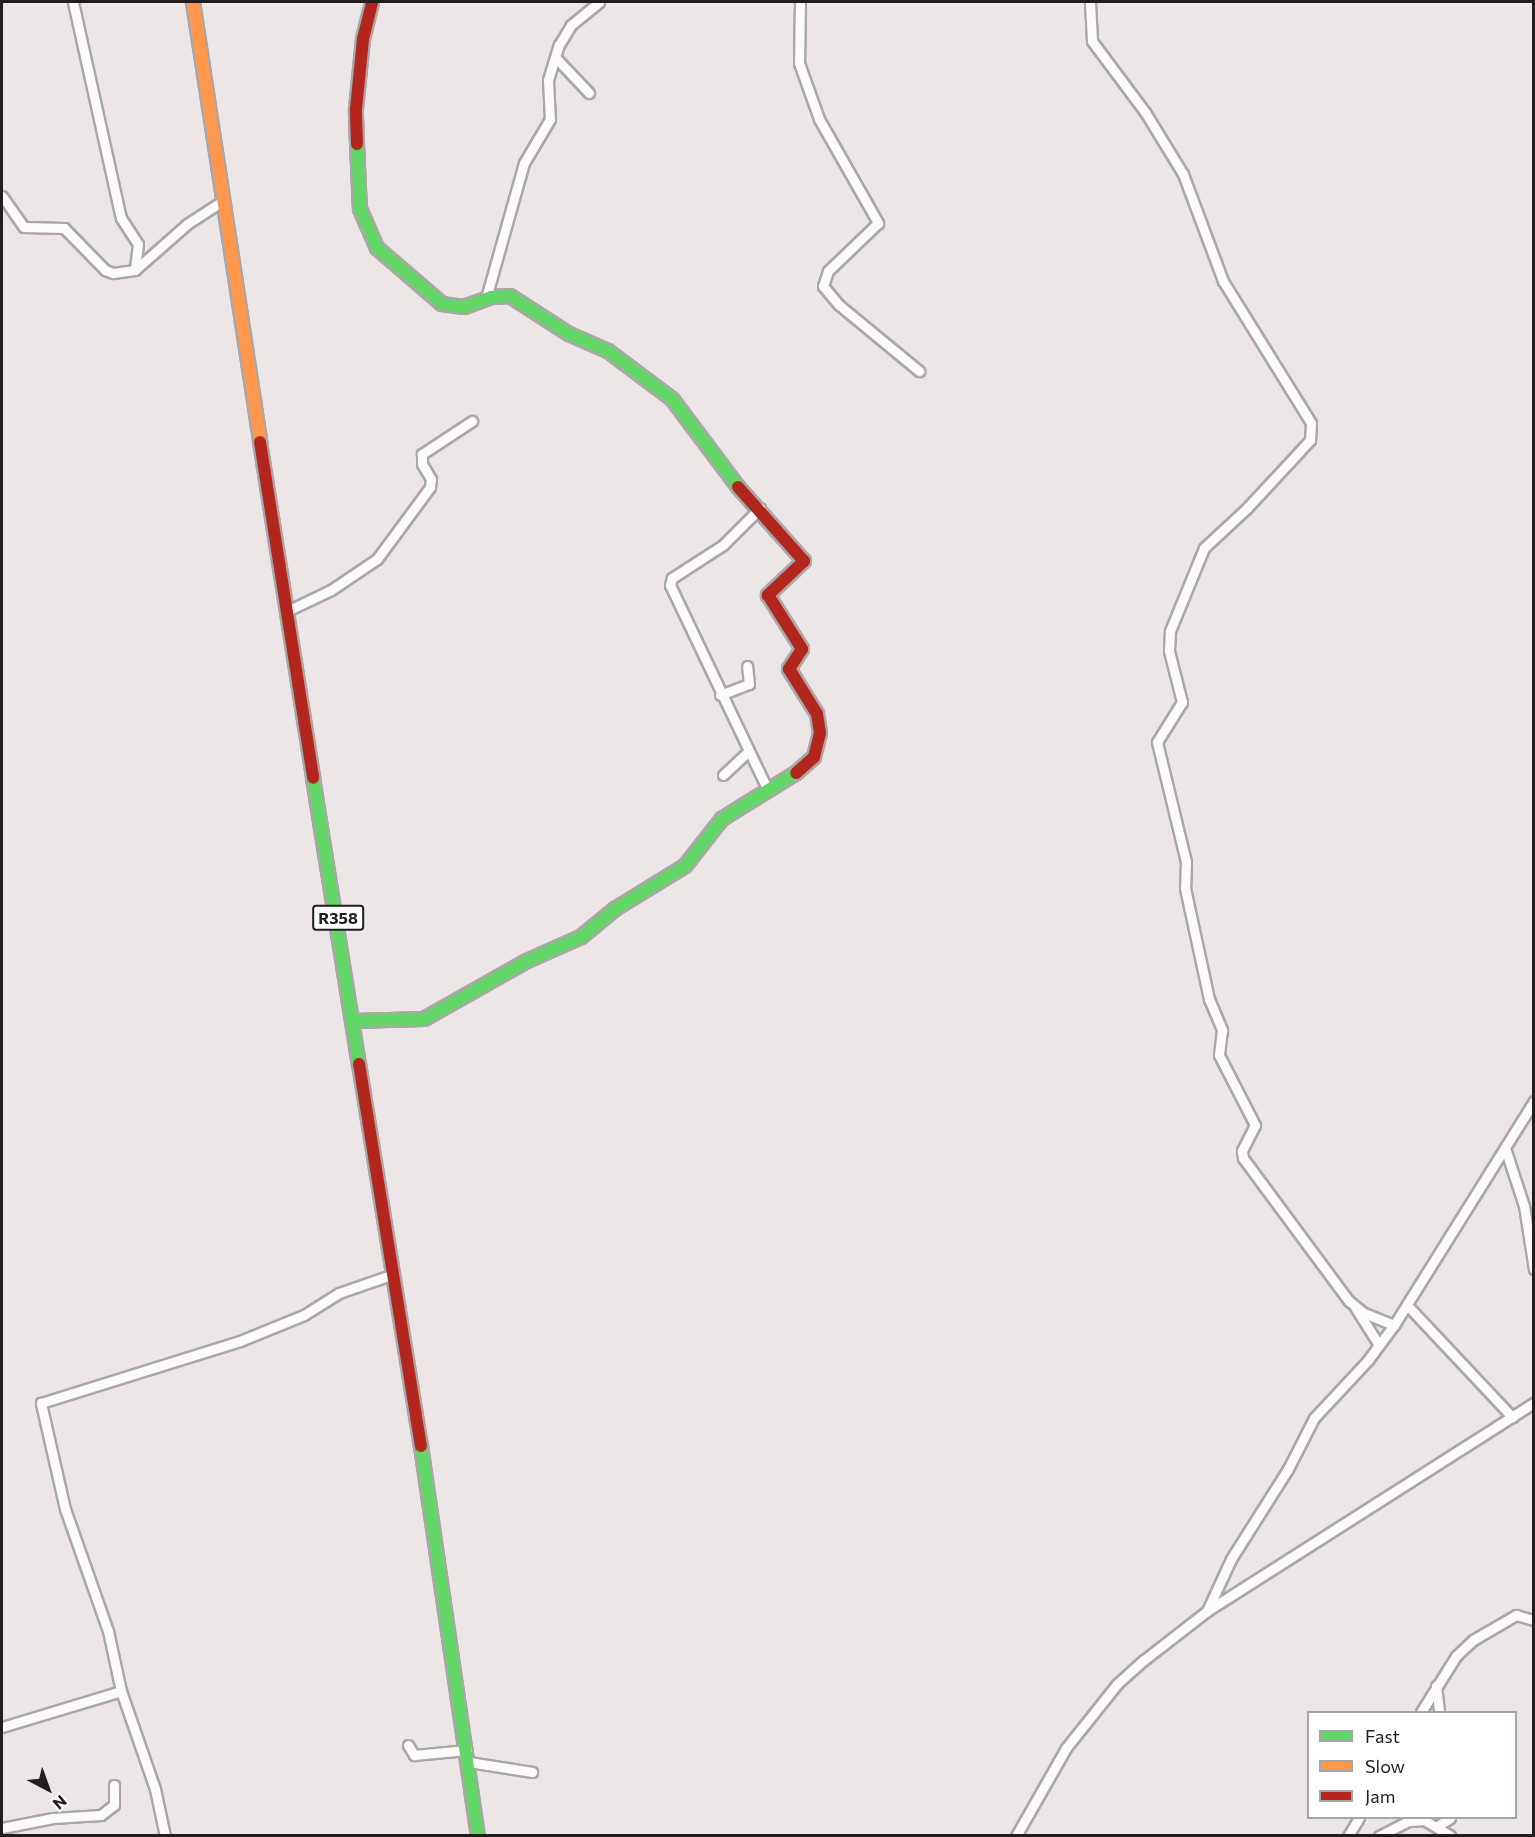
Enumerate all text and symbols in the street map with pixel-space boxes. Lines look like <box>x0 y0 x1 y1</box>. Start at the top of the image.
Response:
road number: R358 <box>311 905 365 931</box>
legend <box>1307 1711 1517 1819</box>
text: Fast <box>1365 1725 1400 1747</box>
text: Slow <box>1365 1755 1405 1777</box>
north arrow <box>18 1759 78 1819</box>
text: Jam <box>1365 1785 1395 1807</box>
text: N <box>49 1792 71 1814</box>

